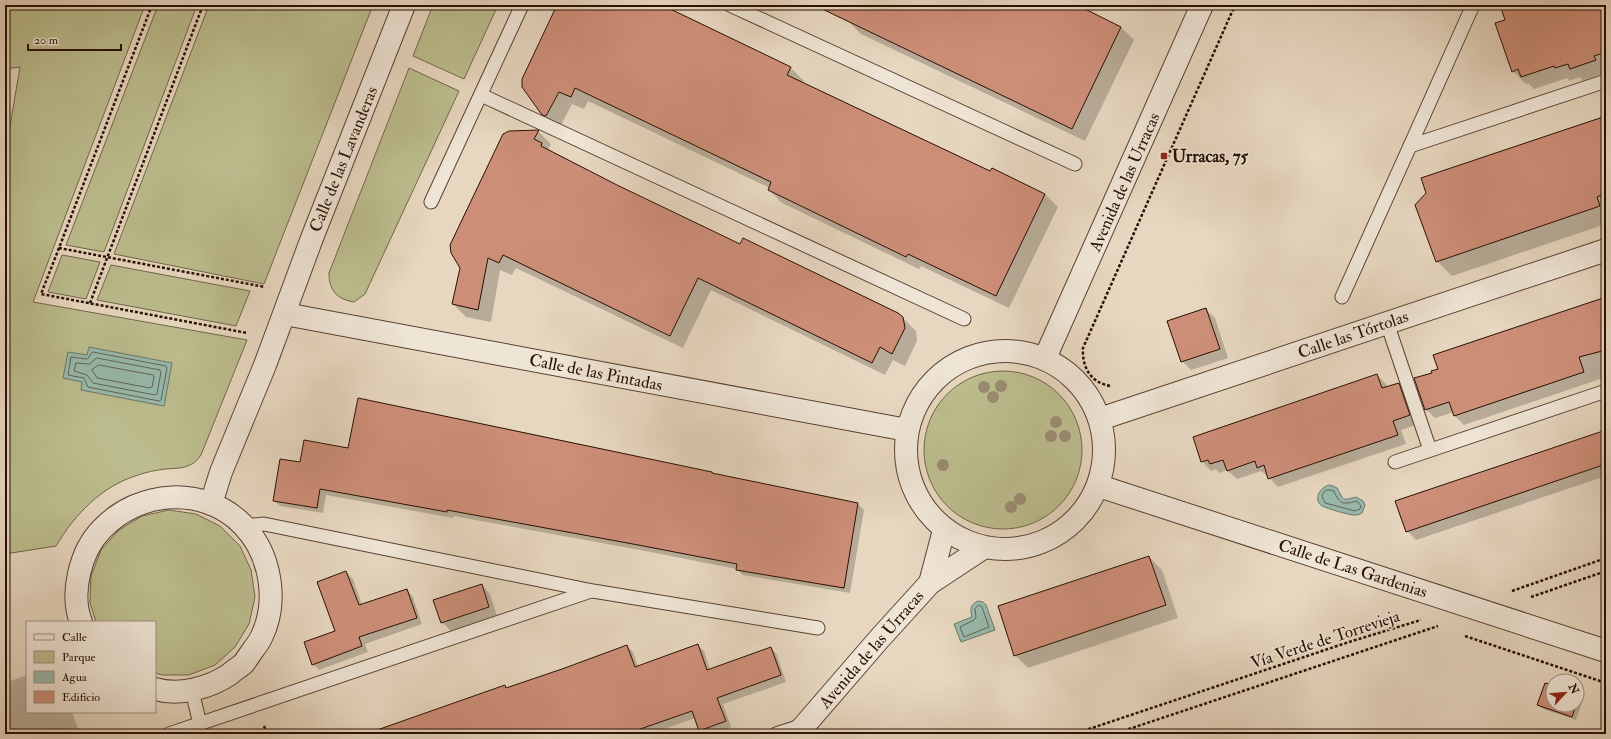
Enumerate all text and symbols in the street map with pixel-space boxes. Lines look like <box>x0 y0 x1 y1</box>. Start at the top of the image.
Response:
scale bar <box>28 26 121 52</box>
text: 20 m <box>34 33 59 48</box>
street label: Calle de las Lavanderas <box>305 83 382 235</box>
street label: Avenida de las Urracas <box>1084 109 1165 256</box>
place label: Urracas, 75 <box>1172 146 1249 167</box>
marker: Urracas, 75 <box>1159 151 1169 161</box>
street label: Calle las Tórtolas <box>1295 306 1411 363</box>
street label: Calle de las Pintadas <box>528 349 664 396</box>
street label: Calle de Las Gardenias <box>1276 534 1430 603</box>
street label: Avenida de las Urracas <box>814 586 929 713</box>
street label: Vía Verde de Torrevieja <box>1248 605 1404 674</box>
legend <box>26 621 156 713</box>
text: Calle <box>62 630 87 645</box>
text: Parque <box>62 650 96 665</box>
text: Agua <box>61 670 88 685</box>
north arrow <box>1545 673 1585 713</box>
text: N <box>1565 681 1582 697</box>
text: Edificio <box>62 690 100 705</box>

